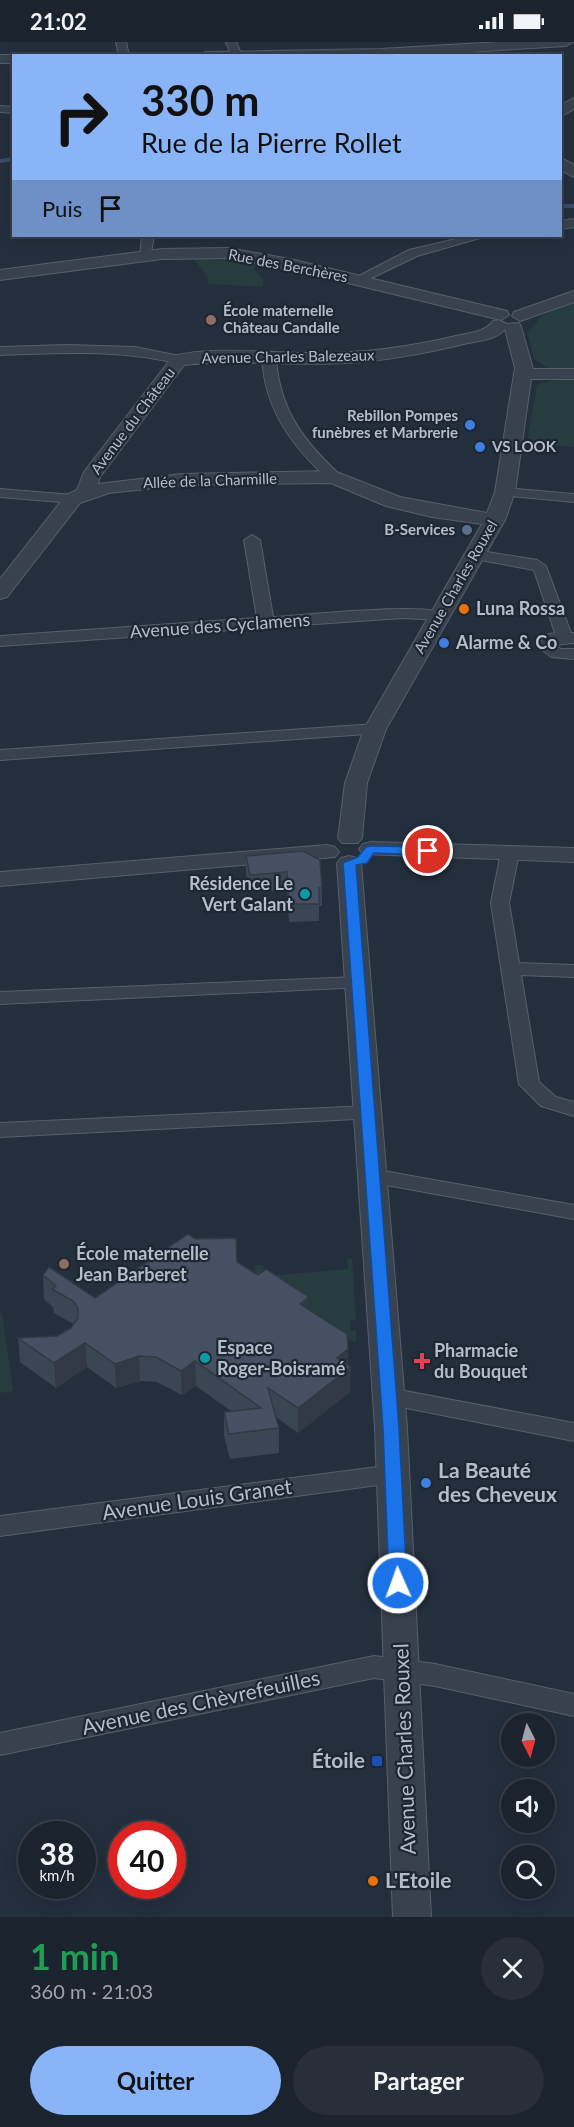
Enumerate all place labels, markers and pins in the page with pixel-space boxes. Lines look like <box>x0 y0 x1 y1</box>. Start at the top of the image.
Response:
place label: École maternelle Château Candalle <box>223 301 340 336</box>
marker: École maternelle Château Candalle <box>204 313 218 327</box>
place label: Rebillon Pompes funèbres et Marbrerie <box>312 406 458 441</box>
marker: Rebillon Pompes funèbres et Marbrerie <box>463 418 477 432</box>
place label: VS LOOK <box>491 437 557 455</box>
marker: VS LOOK <box>473 440 487 454</box>
place label: B-Services <box>384 520 455 538</box>
marker: B-Services <box>460 523 474 537</box>
place label: Luna Rossa <box>476 597 565 619</box>
marker: Luna Rossa <box>457 602 471 616</box>
place label: Alarme & Co <box>455 631 557 653</box>
marker: Alarme & Co <box>437 636 451 650</box>
pin <box>402 825 453 876</box>
place label: Résidence Le Vert Galant <box>189 872 293 915</box>
marker: Résidence Le Vert Galant <box>298 887 312 901</box>
place label: École maternelle Jean Barberet <box>76 1242 209 1285</box>
marker: École maternelle Jean Barberet <box>57 1257 71 1271</box>
place label: Espace Roger-Boisramé <box>217 1336 346 1379</box>
place label: Pharmacie du Bouquet <box>434 1339 528 1382</box>
marker: Espace Roger-Boisramé <box>198 1351 212 1365</box>
marker: Pharmacie du Bouquet <box>415 1354 429 1368</box>
place label: La Beauté des Cheveux <box>438 1457 557 1506</box>
marker: La Beauté des Cheveux <box>419 1476 433 1490</box>
place label: Étoile <box>312 1747 365 1772</box>
marker: Étoile <box>370 1754 384 1768</box>
place label: L'Etoile <box>385 1867 451 1892</box>
marker: L'Etoile <box>366 1874 380 1888</box>

